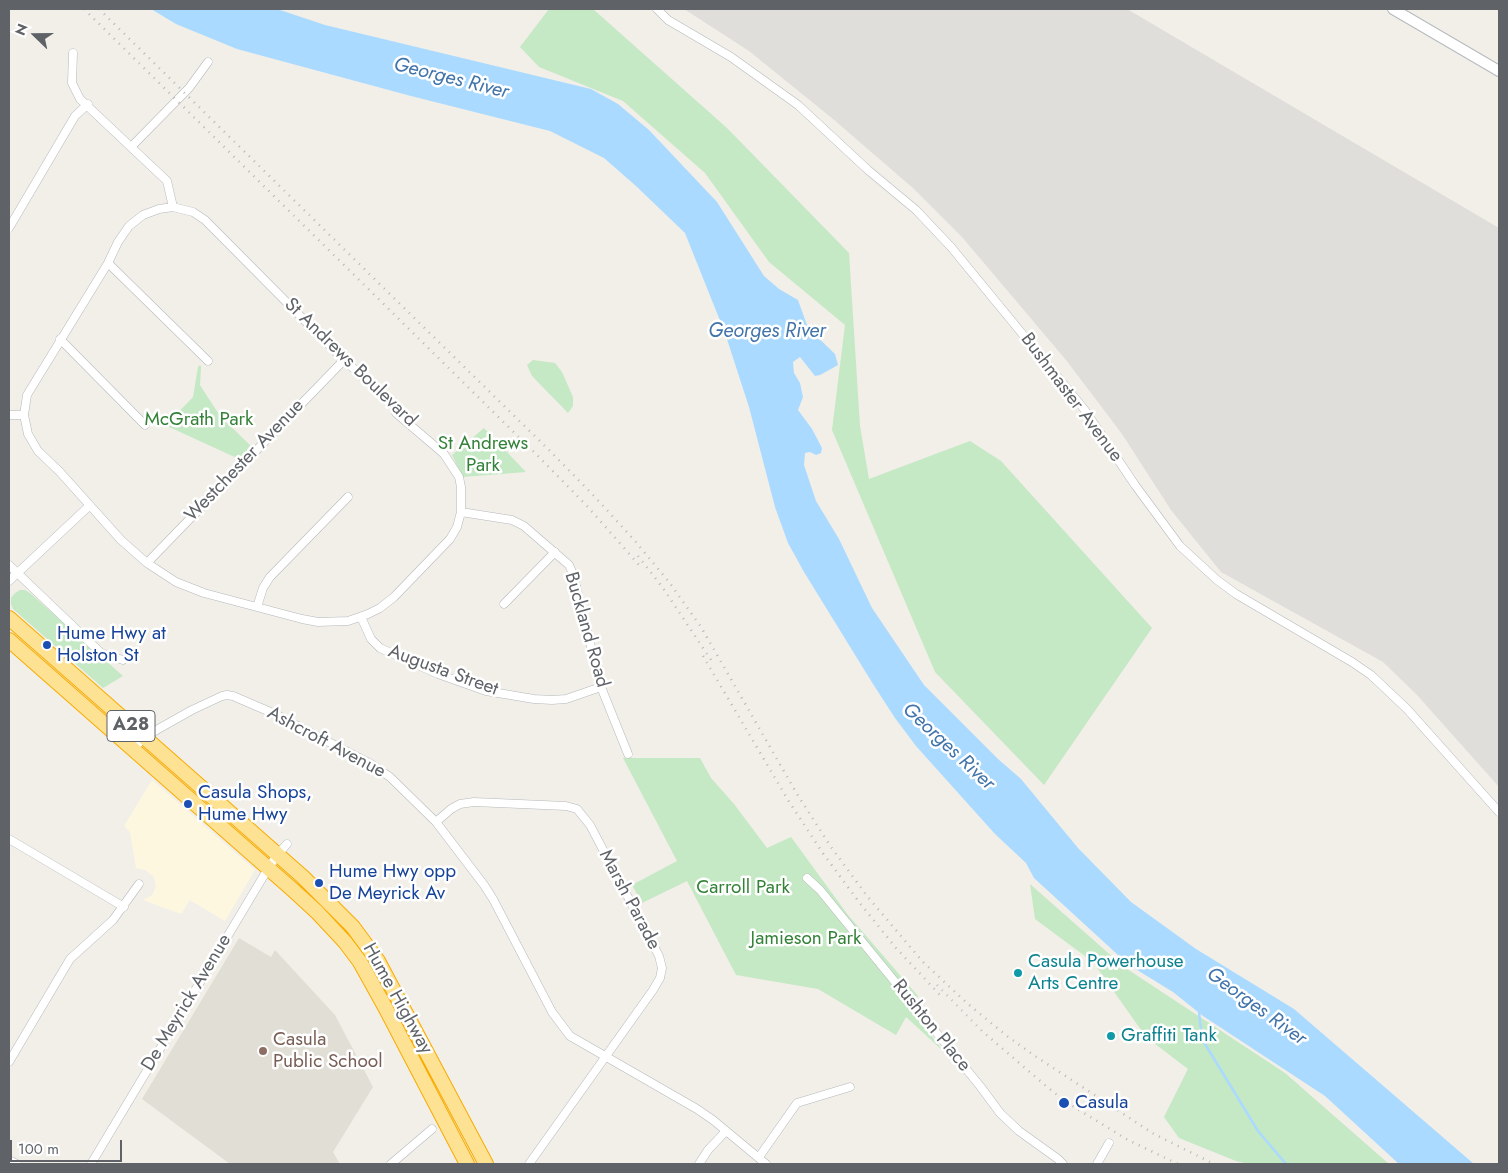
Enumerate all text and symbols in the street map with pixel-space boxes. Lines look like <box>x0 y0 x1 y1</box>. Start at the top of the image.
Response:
north arrow <box>10 10 60 60</box>
text: N <box>10 20 32 38</box>
water label: Georges River <box>391 53 511 105</box>
street label: St Andrews Boulevard <box>279 294 421 432</box>
water label: Georges River <box>708 320 826 344</box>
street label: Bushmaster Avenue <box>1015 329 1127 467</box>
street label: Westchester Avenue <box>181 395 309 527</box>
park label: McGrath Park <box>145 409 253 431</box>
park label: St Andrews Park <box>438 433 528 477</box>
street label: Buckland Road <box>559 570 613 690</box>
place label: Hume Hwy at Holston St <box>57 623 166 667</box>
marker: Hume Hwy at Holston St <box>41 639 53 651</box>
street label: Augusta Street <box>385 641 501 701</box>
water label: Georges River <box>897 698 999 796</box>
street label: Ashcroft Avenue <box>263 702 389 784</box>
road number: A28 <box>107 710 155 741</box>
place label: Casula Shops, Hume Hwy <box>198 782 312 826</box>
marker: Casula Shops, Hume Hwy <box>182 798 194 810</box>
street label: Marsh Parade <box>593 846 665 954</box>
place label: Hume Hwy opp De Meyrick Av <box>329 861 456 905</box>
marker: Hume Hwy opp De Meyrick Av <box>313 877 325 889</box>
park label: Carroll Park <box>696 877 790 899</box>
park label: Jamieson Park <box>751 928 861 950</box>
street label: De Meyrick Avenue <box>137 931 237 1075</box>
street label: Hume Highway <box>357 939 437 1059</box>
place label: Casula Powerhouse Arts Centre <box>1028 951 1184 995</box>
water label: Georges River <box>1201 963 1311 1051</box>
marker: Casula Powerhouse Arts Centre <box>1012 967 1024 979</box>
street label: Rushton Place <box>887 975 975 1077</box>
place label: Graffiti Tank <box>1121 1025 1217 1047</box>
place label: Casula Public School <box>273 1029 383 1073</box>
marker: Graffiti Tank <box>1105 1030 1117 1042</box>
marker: Casula Public School <box>257 1045 269 1057</box>
place label: Casula <box>1075 1092 1128 1114</box>
marker: Casula <box>1057 1096 1071 1110</box>
scale bar <box>12 1130 125 1162</box>
text: 100 m <box>18 1138 59 1160</box>

